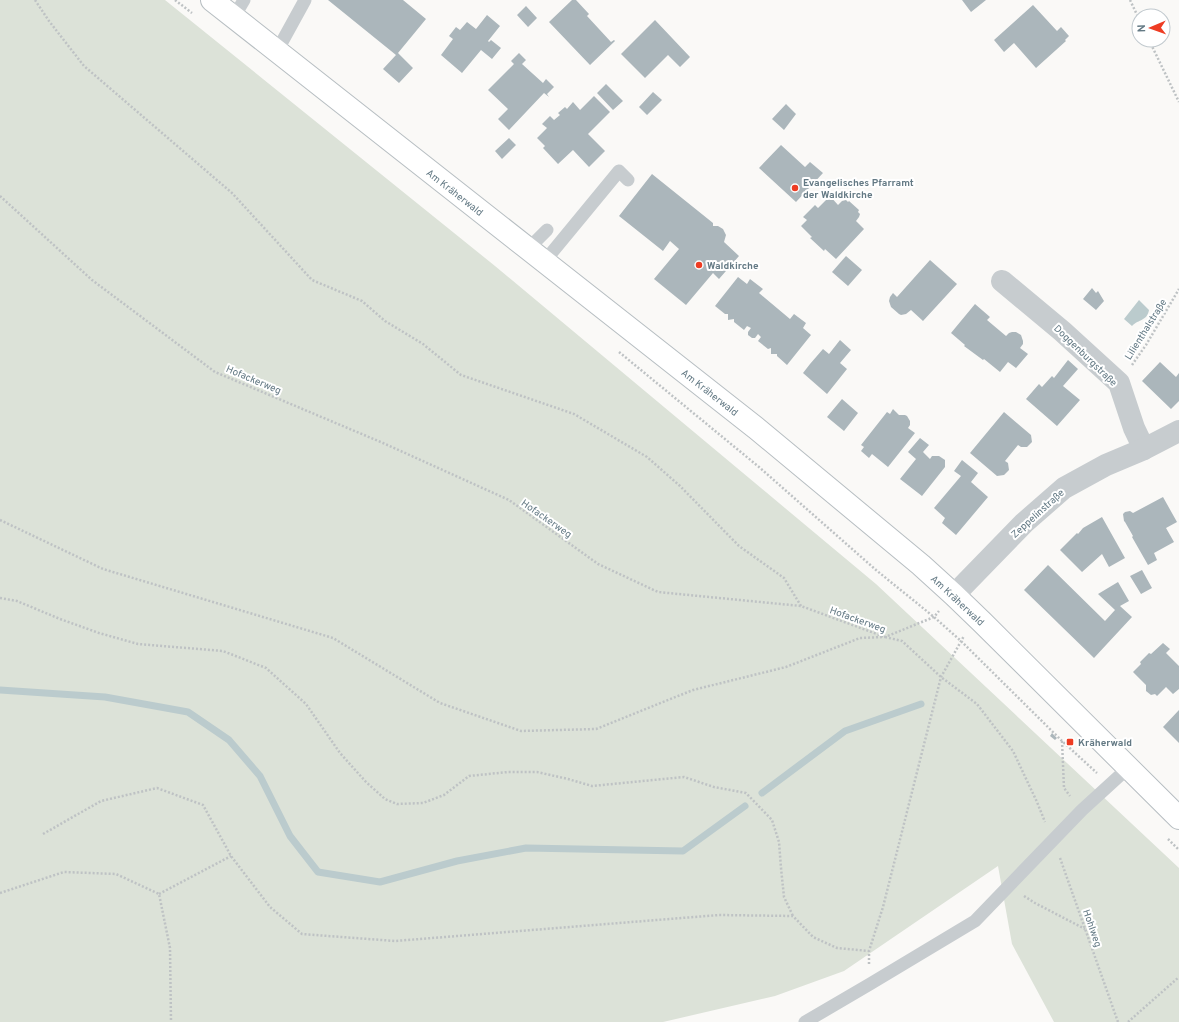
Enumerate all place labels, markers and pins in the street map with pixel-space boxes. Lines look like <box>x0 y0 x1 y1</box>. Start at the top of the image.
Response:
place label: Evangelisches Pfarramt der Waldkirche <box>803 177 914 202</box>
marker: Evangelisches Pfarramt der Waldkirche <box>790 183 800 193</box>
marker: Waldkirche <box>694 260 704 270</box>
place label: Waldkirche <box>707 260 759 273</box>
marker: Kräherwald <box>1065 737 1075 747</box>
place label: Kräherwald <box>1078 737 1132 750</box>

